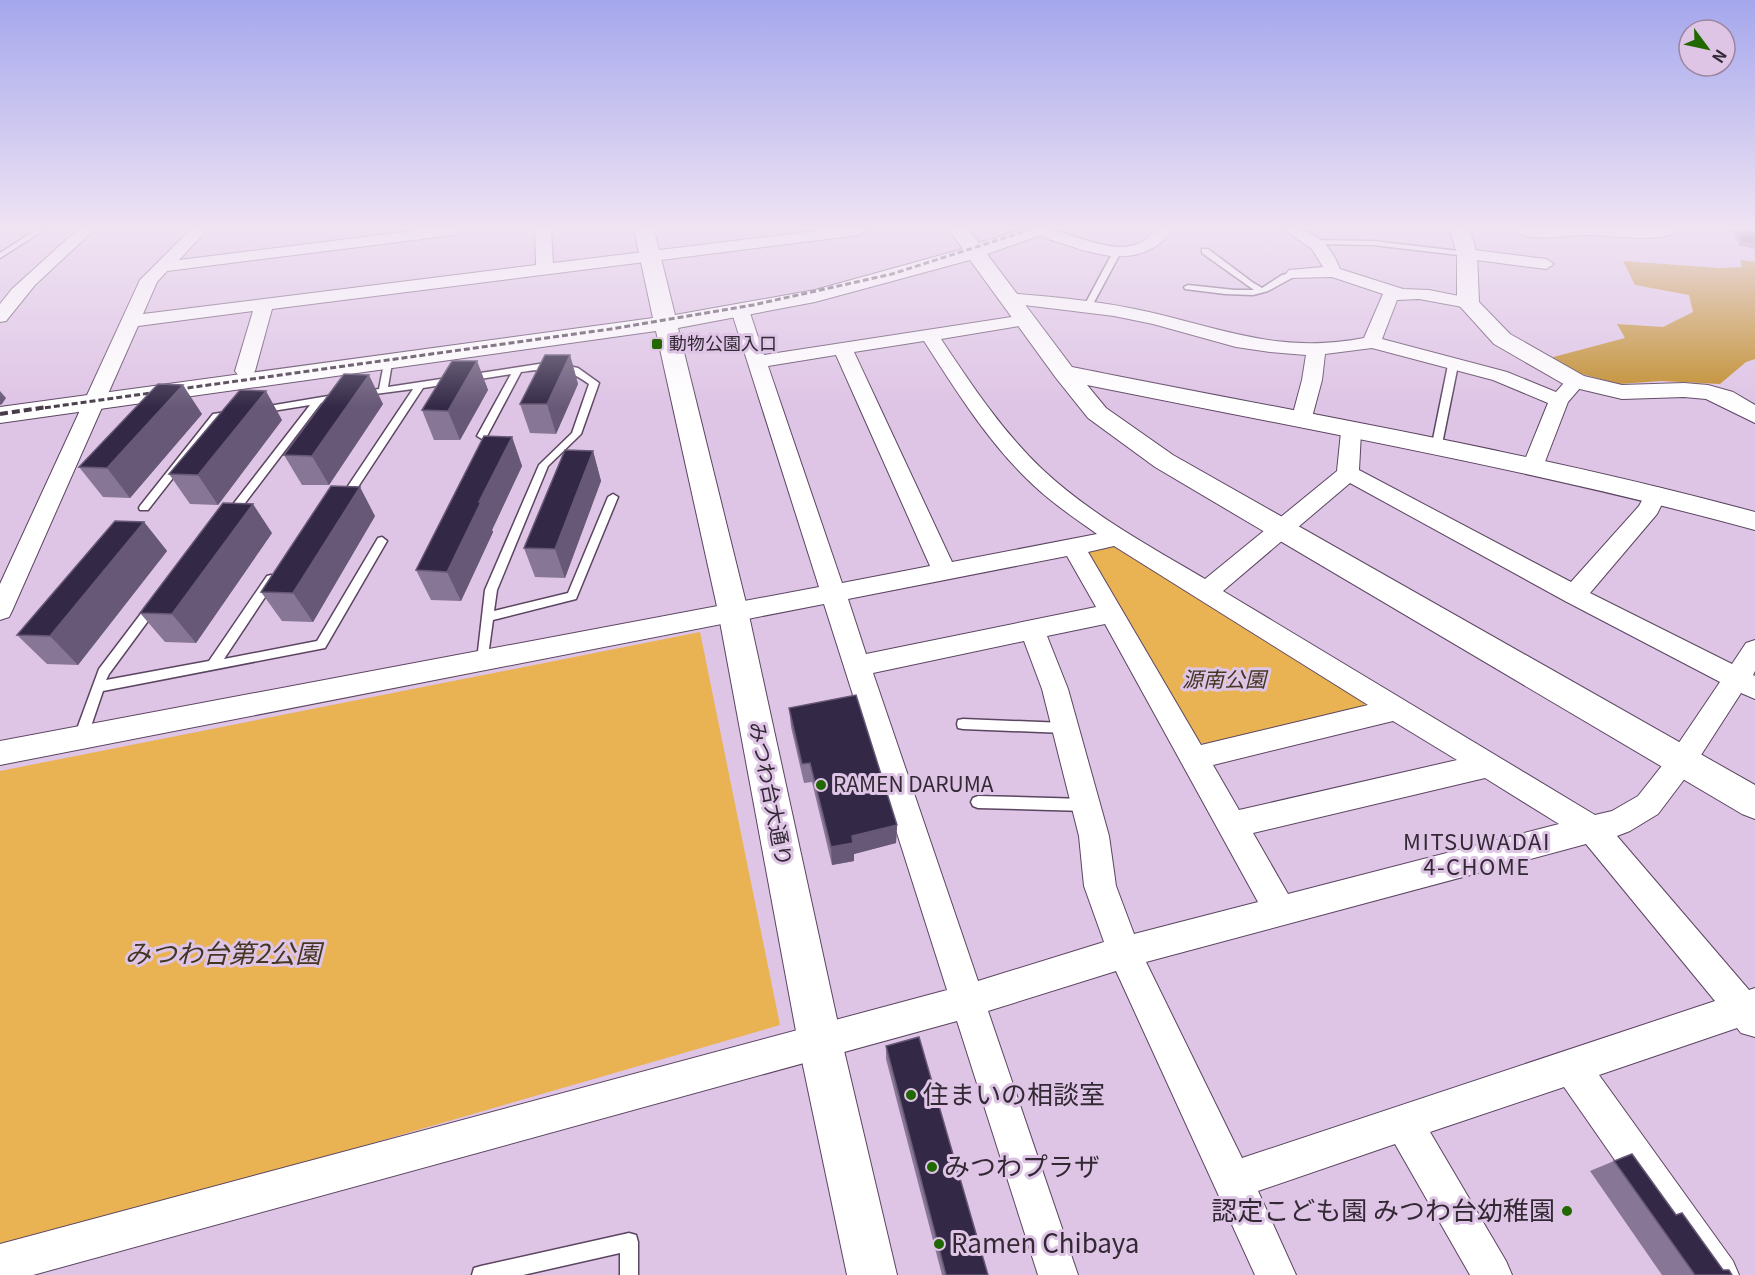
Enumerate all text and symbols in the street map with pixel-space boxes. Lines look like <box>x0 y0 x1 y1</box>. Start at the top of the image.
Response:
north arrow <box>1677 18 1737 78</box>
text: N <box>1707 45 1734 68</box>
place label: 動物公園入口 <box>669 329 777 355</box>
marker: 動物公園入口 <box>650 337 664 351</box>
park label: 源南公園 <box>1182 663 1269 693</box>
street label: みつわ台大通り <box>743 719 801 869</box>
place label: RAMEN DARUMA <box>833 768 994 798</box>
marker: RAMEN DARUMA <box>814 778 828 792</box>
district label: MITSUWADAI 4-CHOME <box>1403 824 1551 881</box>
park label: みつわ台第2公園 <box>125 933 325 970</box>
place label: 住まいの相談室 <box>923 1074 1105 1111</box>
marker: 住まいの相談室 <box>904 1088 918 1102</box>
place label: みつわプラザ <box>944 1146 1100 1183</box>
marker: みつわプラザ <box>925 1160 939 1174</box>
place label: 認定こども園 みつわ台幼稚園 <box>1211 1190 1555 1227</box>
marker: 認定こども園 みつわ台幼稚園 <box>1560 1204 1574 1218</box>
place label: Ramen Chibaya <box>951 1223 1139 1260</box>
marker: Ramen Chibaya <box>932 1237 946 1251</box>

